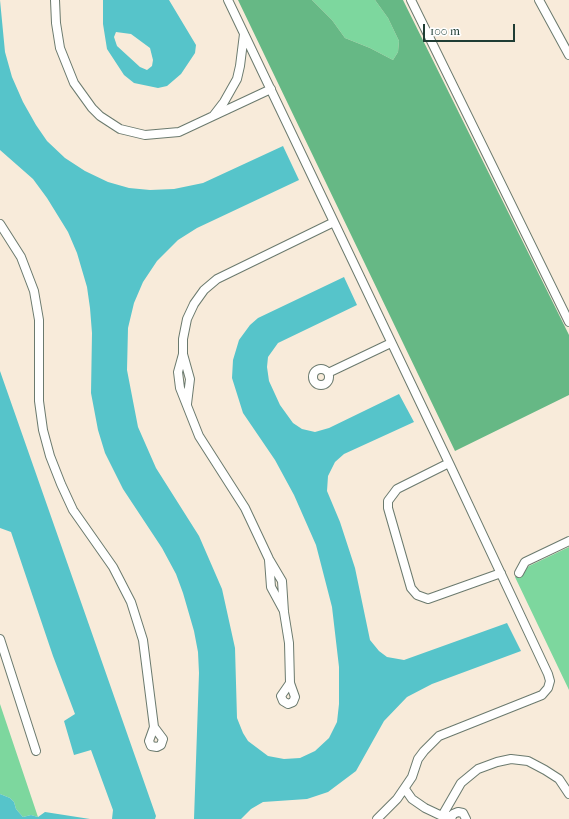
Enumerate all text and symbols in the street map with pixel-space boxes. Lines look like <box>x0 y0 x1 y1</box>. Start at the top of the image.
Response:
scale bar <box>425 16 517 42</box>
text: 100 m <box>430 24 460 38</box>

